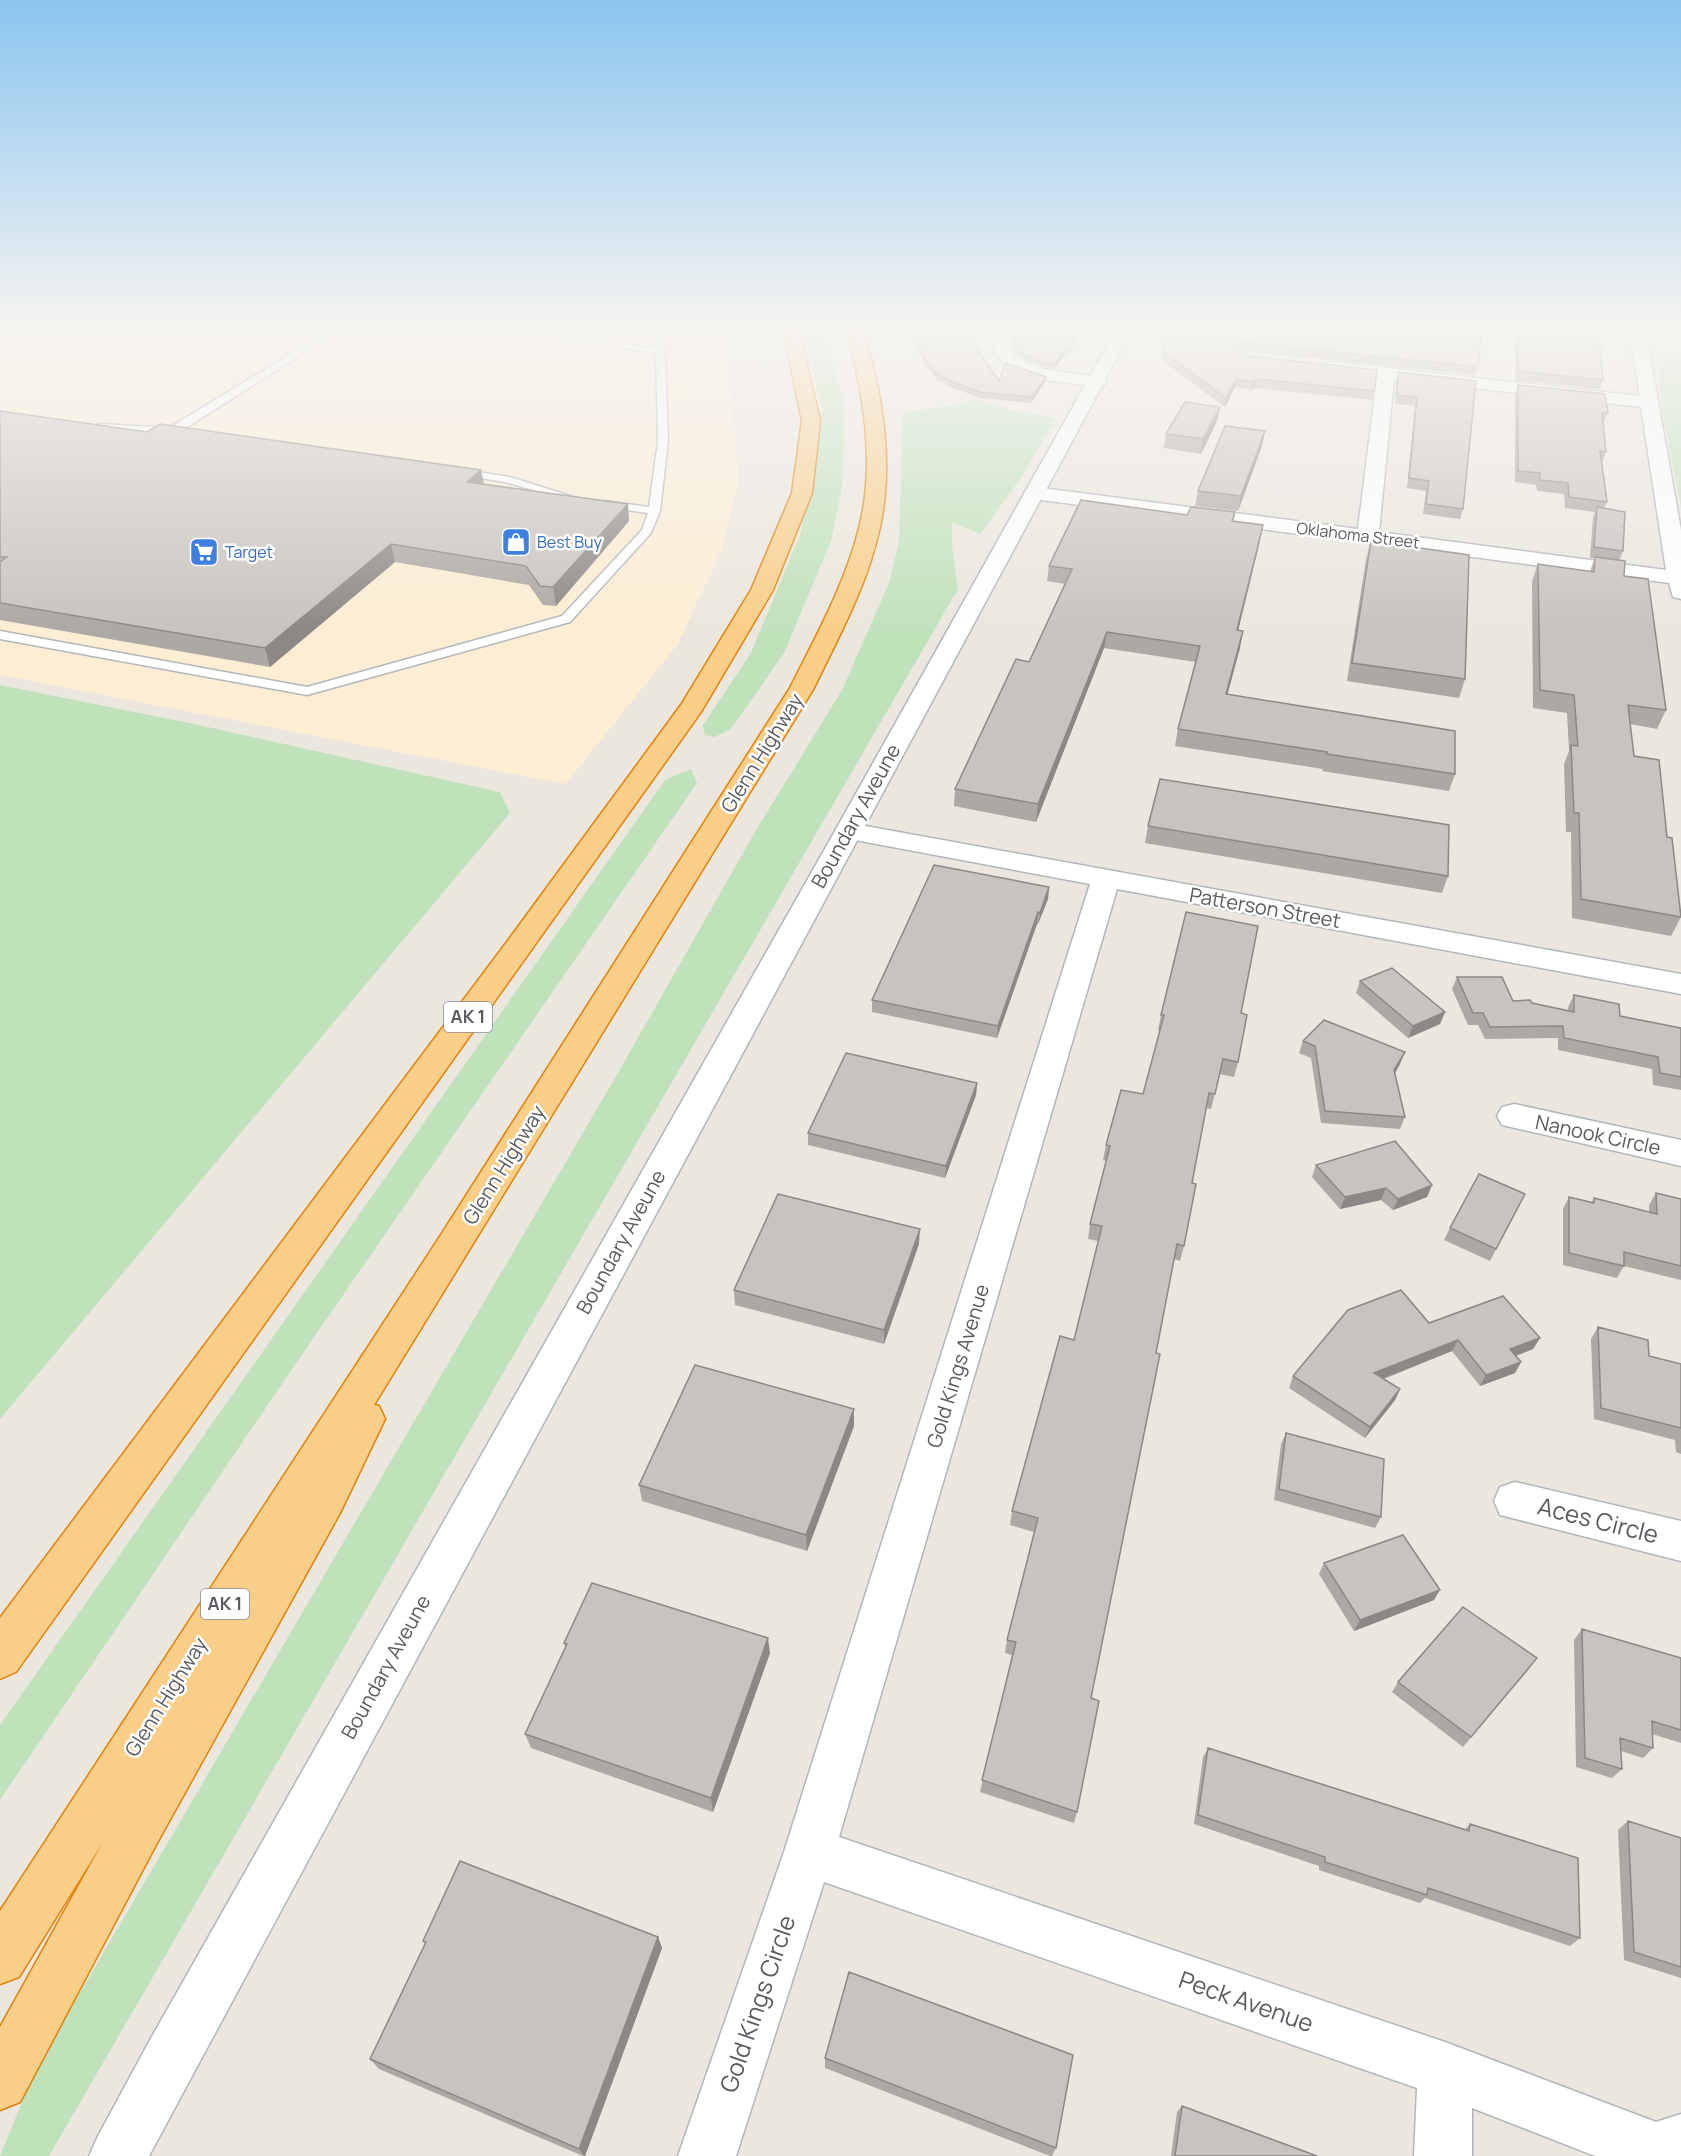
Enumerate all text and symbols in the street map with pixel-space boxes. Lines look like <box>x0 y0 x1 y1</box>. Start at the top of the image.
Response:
street label: Oklahoma Street <box>1295 517 1421 553</box>
shop icon: Best Buy <box>500 526 532 558</box>
place label: Best Buy <box>537 531 602 553</box>
supermarket icon: Target <box>188 536 220 568</box>
place label: Target <box>225 541 273 563</box>
street label: Glenn Highway <box>714 688 809 817</box>
street label: Boundary Aveune <box>805 739 906 893</box>
street label: Patterson Street <box>1187 881 1343 934</box>
road number: AK 1 <box>444 1002 492 1032</box>
street label: Glenn Highway <box>456 1100 551 1229</box>
street label: Nanook Circle <box>1533 1108 1663 1161</box>
street label: Boundary Aveune <box>570 1165 671 1319</box>
street label: Gold Kings Avenue <box>920 1281 995 1451</box>
street label: Aces Circle <box>1535 1489 1662 1550</box>
road number: AK 1 <box>201 1589 249 1619</box>
street label: Boundary Aveune <box>335 1590 436 1744</box>
street label: Glenn Highway <box>118 1632 213 1761</box>
street label: Gold Kings Circle <box>711 1911 802 2096</box>
street label: Peck Avenue <box>1175 1962 1318 2039</box>

